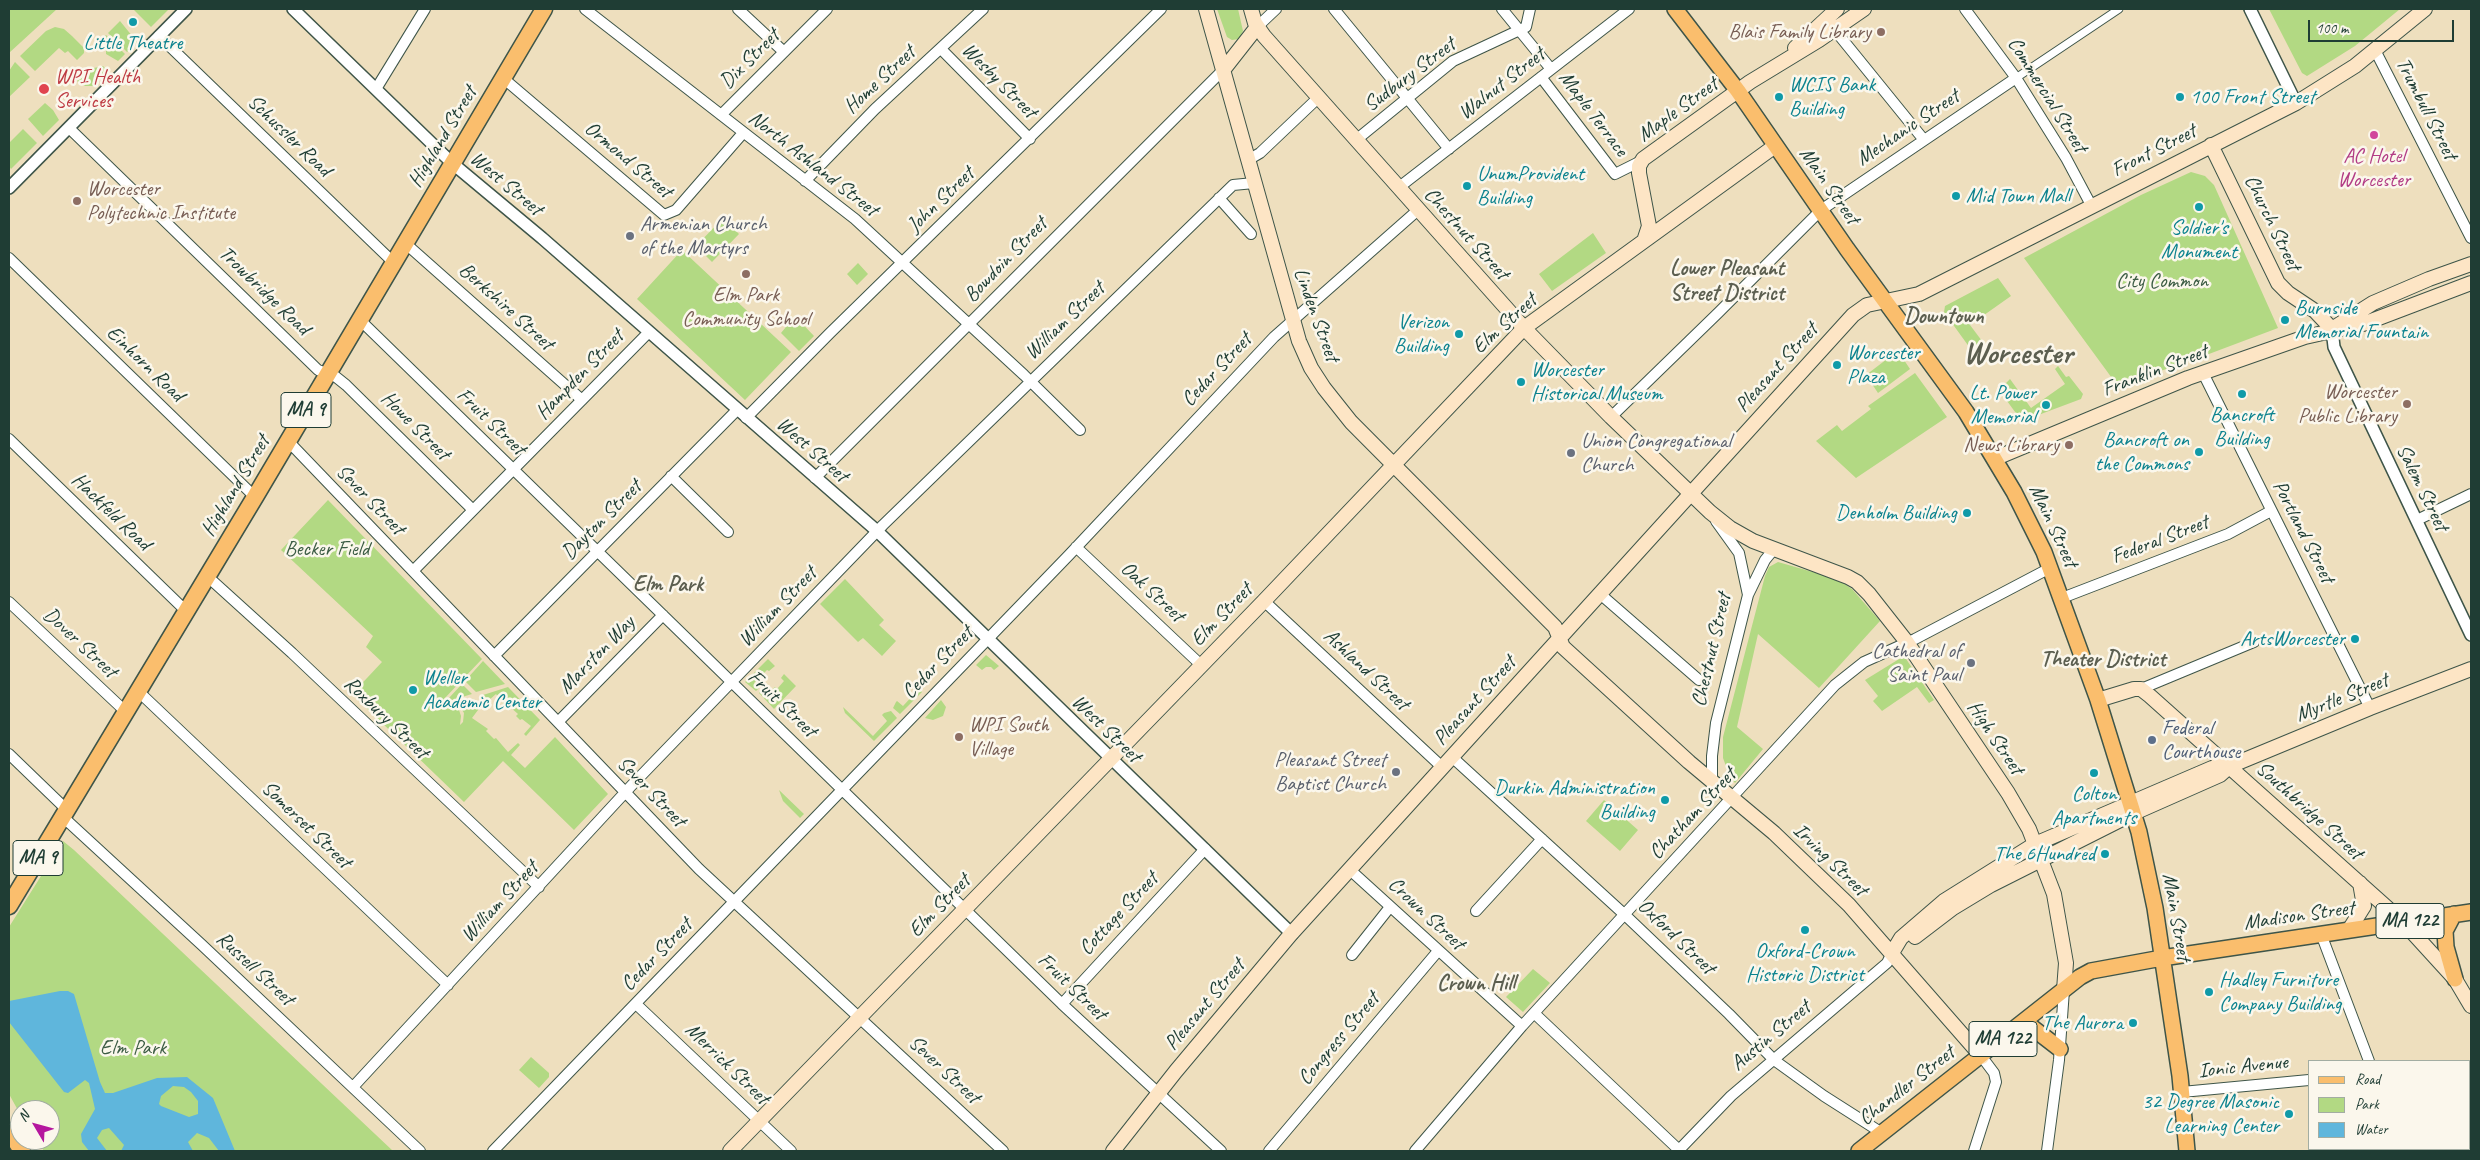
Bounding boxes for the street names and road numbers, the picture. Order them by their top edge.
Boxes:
street label: Dix Street [715,24,785,94]
street label: Sudbury Street [1359,32,1461,118]
street label: Commercial Street [2002,33,2092,157]
street label: Wesby Street [956,38,1042,124]
street label: Home Street [839,41,921,119]
street label: Walnut Street [1454,42,1550,126]
street label: Trumbull Street [2390,54,2462,164]
street label: Maple Terrace [1553,66,1633,162]
street label: Maple Street [1633,72,1723,148]
street label: Highland Street [403,82,483,192]
street label: Mechanic Street [1852,84,1964,172]
street label: Schussler Road [242,90,336,182]
street label: North Ashland Street [743,106,883,222]
street label: Ormond Street [579,116,677,204]
street label: Front Street [2108,119,2200,183]
street label: Main Street [1793,143,1865,229]
street label: West Street [465,146,547,222]
street label: John Street [902,162,980,238]
street label: Church Street [2238,171,2306,275]
street label: Chestnut Street [1418,183,1514,285]
street label: Bowdoin Street [959,212,1053,308]
street label: Trowbridge Road [213,241,315,341]
street label: Berkshire Street [453,258,559,356]
street label: Linden Street [1287,265,1345,365]
street label: William Street [1020,277,1110,365]
street label: Elm Street [1467,288,1543,360]
street label: Pleasant Street [1730,318,1824,418]
street label: Einhorn Road [101,321,189,407]
street label: Hampden Street [531,325,629,425]
street label: Cedar Street [1176,328,1258,412]
street label: Franklin Street [2099,339,2211,403]
street label: Fruit Street [451,383,531,461]
street label: Howe Street [375,386,455,466]
road number: MA 9 [281,392,331,428]
street label: West Street [771,412,853,488]
street label: Highland Street [196,431,276,541]
street label: Salem Street [2390,441,2454,535]
street label: Sever Street [330,459,410,541]
street label: Hackfeld Road [66,468,156,556]
street label: Dayton Street [557,475,647,565]
street label: Portland Street [2266,477,2340,587]
street label: Main Street [2023,481,2083,571]
street label: Federal Street [2108,510,2212,570]
street label: Oak Street [1115,556,1189,628]
street label: William Street [734,562,822,652]
street label: Elm Street [1186,578,1258,652]
street label: Chestnut Street [1687,591,1737,709]
street label: Dover Street [38,602,122,684]
street label: Marston Way [554,611,640,699]
street label: Cedar Street [897,621,979,705]
street label: Ashland Street [1318,624,1414,716]
street label: Pleasant Street [1428,651,1522,751]
street label: Fruit Street [742,665,822,743]
street label: Myrtle Street [2292,668,2392,728]
street label: Roxbury Street [338,671,434,765]
street label: West Street [1066,690,1146,768]
street label: High Street [1961,696,2029,780]
street label: Sever Street [611,751,691,833]
street label: Southbridge Street [2250,756,2368,866]
street label: Chatham Street [1644,763,1742,865]
street label: Somerset Street [256,776,356,874]
street label: Irving Street [1787,818,1873,902]
road number: MA 9 [13,840,63,876]
street label: William Street [456,856,544,948]
street label: Cottage Street [1074,867,1164,961]
street label: Elm Street [904,869,976,943]
street label: Main Street [2156,871,2196,963]
street label: Crown Street [1382,872,1470,956]
street label: Oxford Street [1632,894,1720,980]
street label: Madison Street [2242,896,2356,936]
road number: MA 122 [2376,904,2444,938]
street label: Cedar Street [616,913,698,997]
street label: Russell Street [211,927,299,1011]
street label: Fruit Street [1032,948,1112,1026]
street label: Pleasant Street [1159,954,1251,1056]
street label: Congress Street [1293,987,1385,1091]
street label: Austin Street [1726,995,1816,1077]
street label: Merrick Street [680,1018,774,1110]
road number: MA 122 [1969,1022,2037,1056]
street label: Sever Street [903,1031,985,1109]
street label: Chandler Street [1854,1041,1960,1131]
street label: Ionic Avenue [2197,1050,2289,1084]

